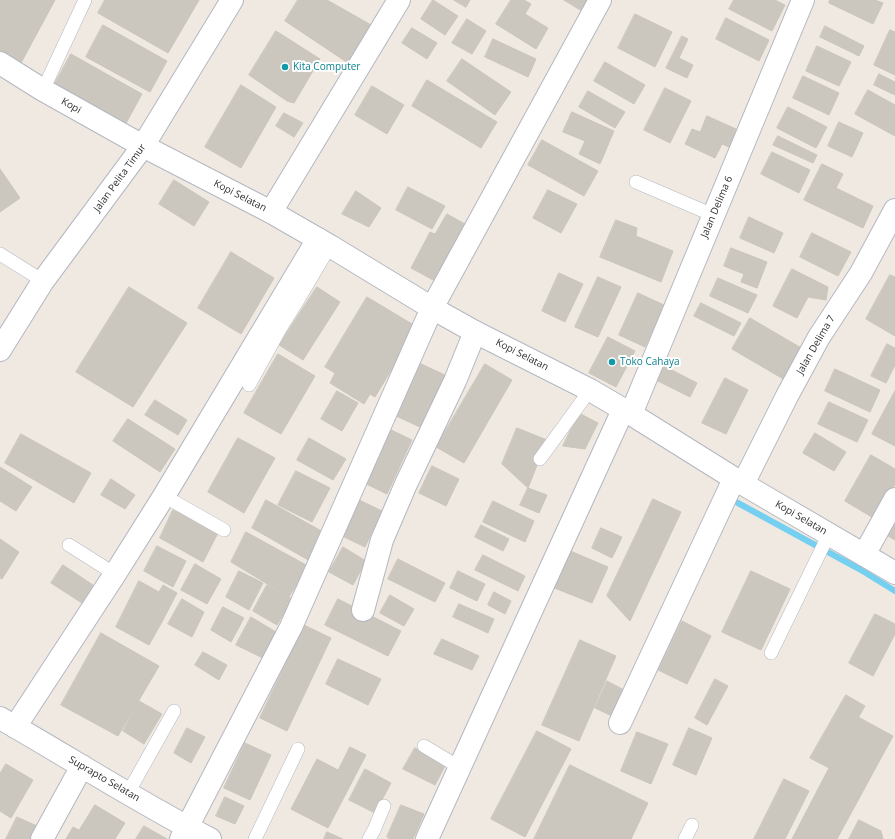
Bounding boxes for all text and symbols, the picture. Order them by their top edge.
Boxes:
place label: Kita Computer [293,61,360,73]
marker: Kita Computer [280,62,290,72]
street label: Kopi [59,96,83,116]
street label: Jalan Pelita Timur [91,142,149,214]
street label: Jalan Delima 6 [699,174,735,240]
street label: Kopi Selatan [212,178,268,214]
street label: Jalan Delima 7 [794,313,838,377]
street label: Kopi Selatan [494,337,550,373]
place label: Toko Cahaya [620,356,680,368]
marker: Toko Cahaya [607,357,617,367]
street label: Kopi Selatan [773,498,829,538]
street label: Suprapto Selatan [66,754,142,804]

